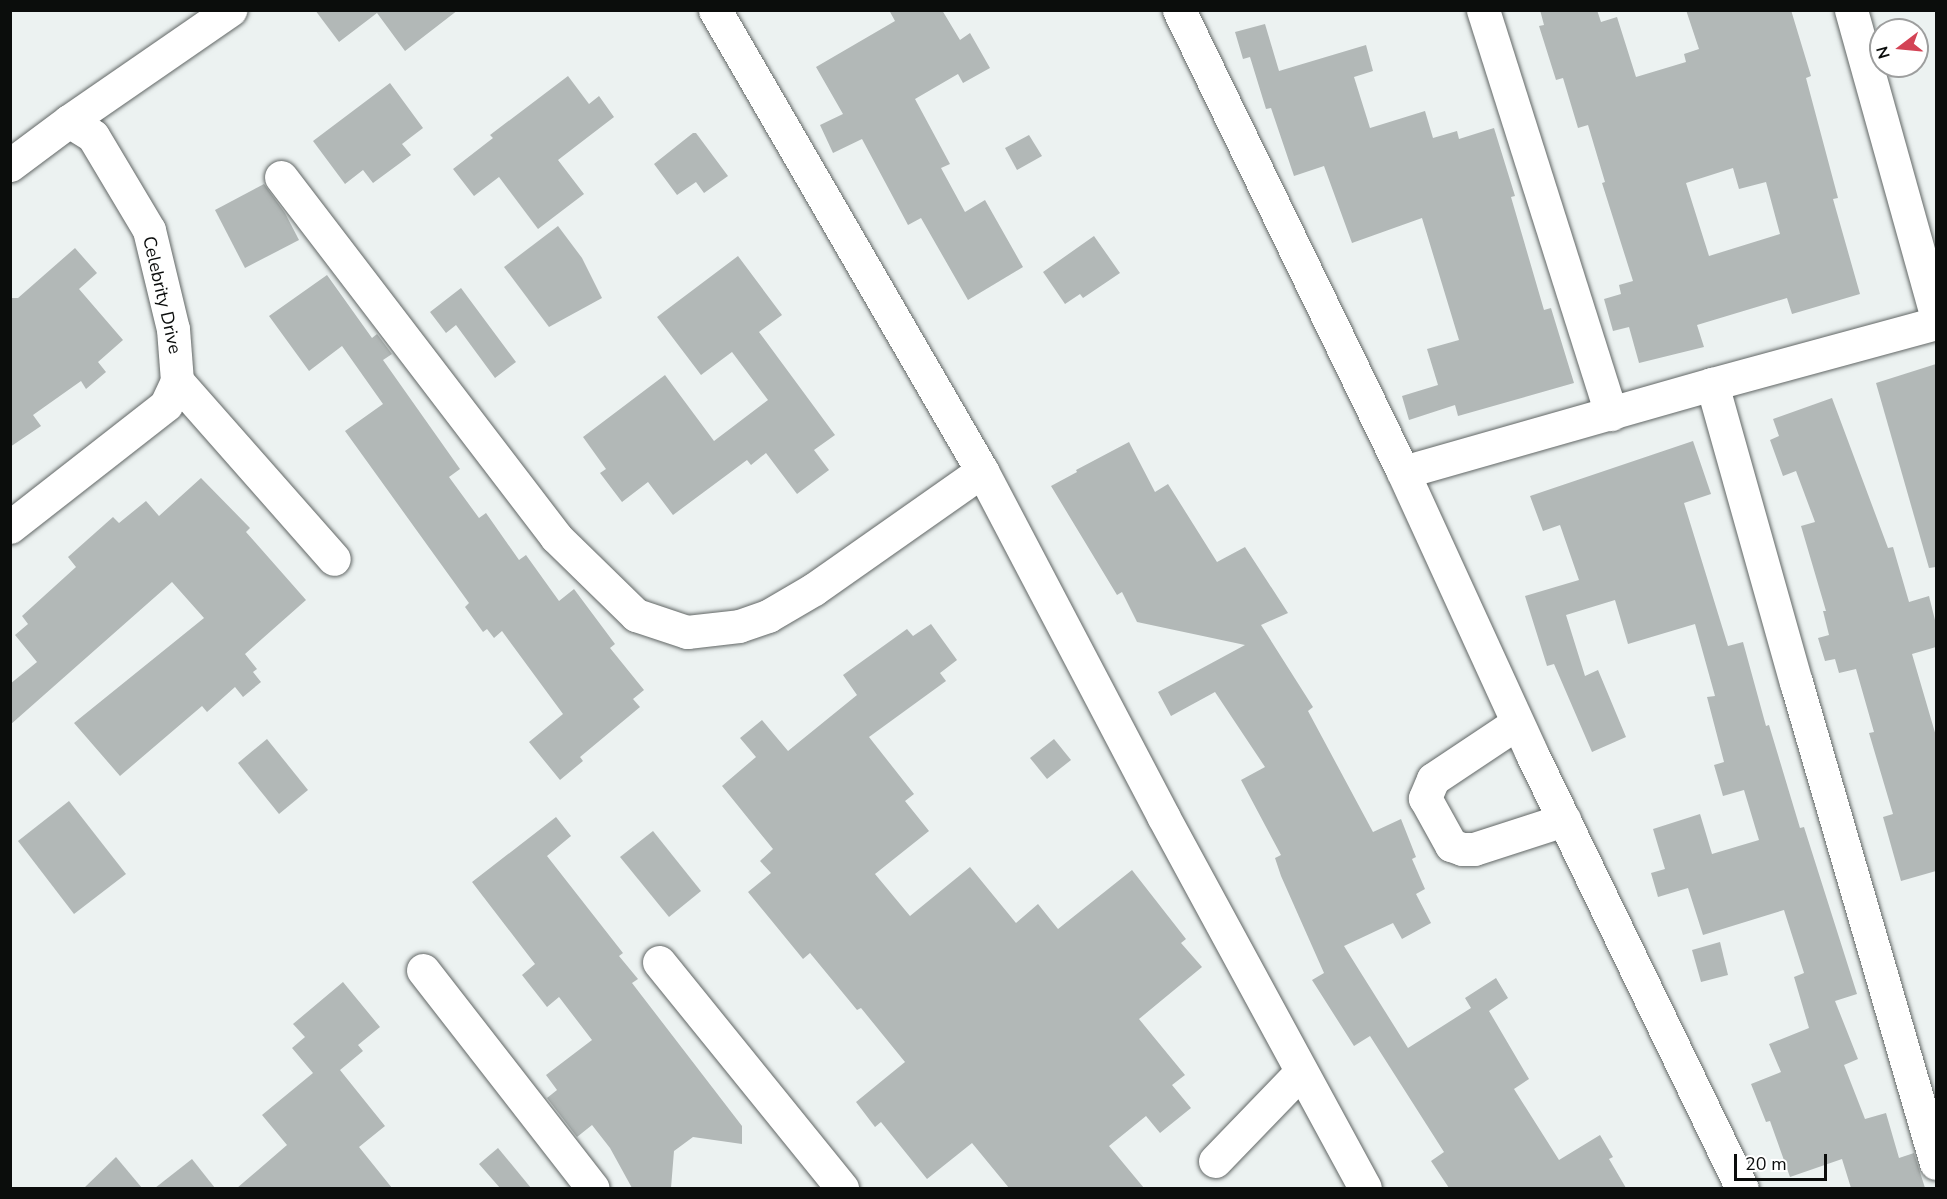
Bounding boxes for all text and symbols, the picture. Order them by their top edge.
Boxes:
north arrow [1869,18,1929,78]
text: N [1871,44,1896,61]
street label: Celebrity Drive [138,234,186,356]
scale bar [1737,1142,1830,1180]
text: 20 m [1745,1152,1787,1176]

